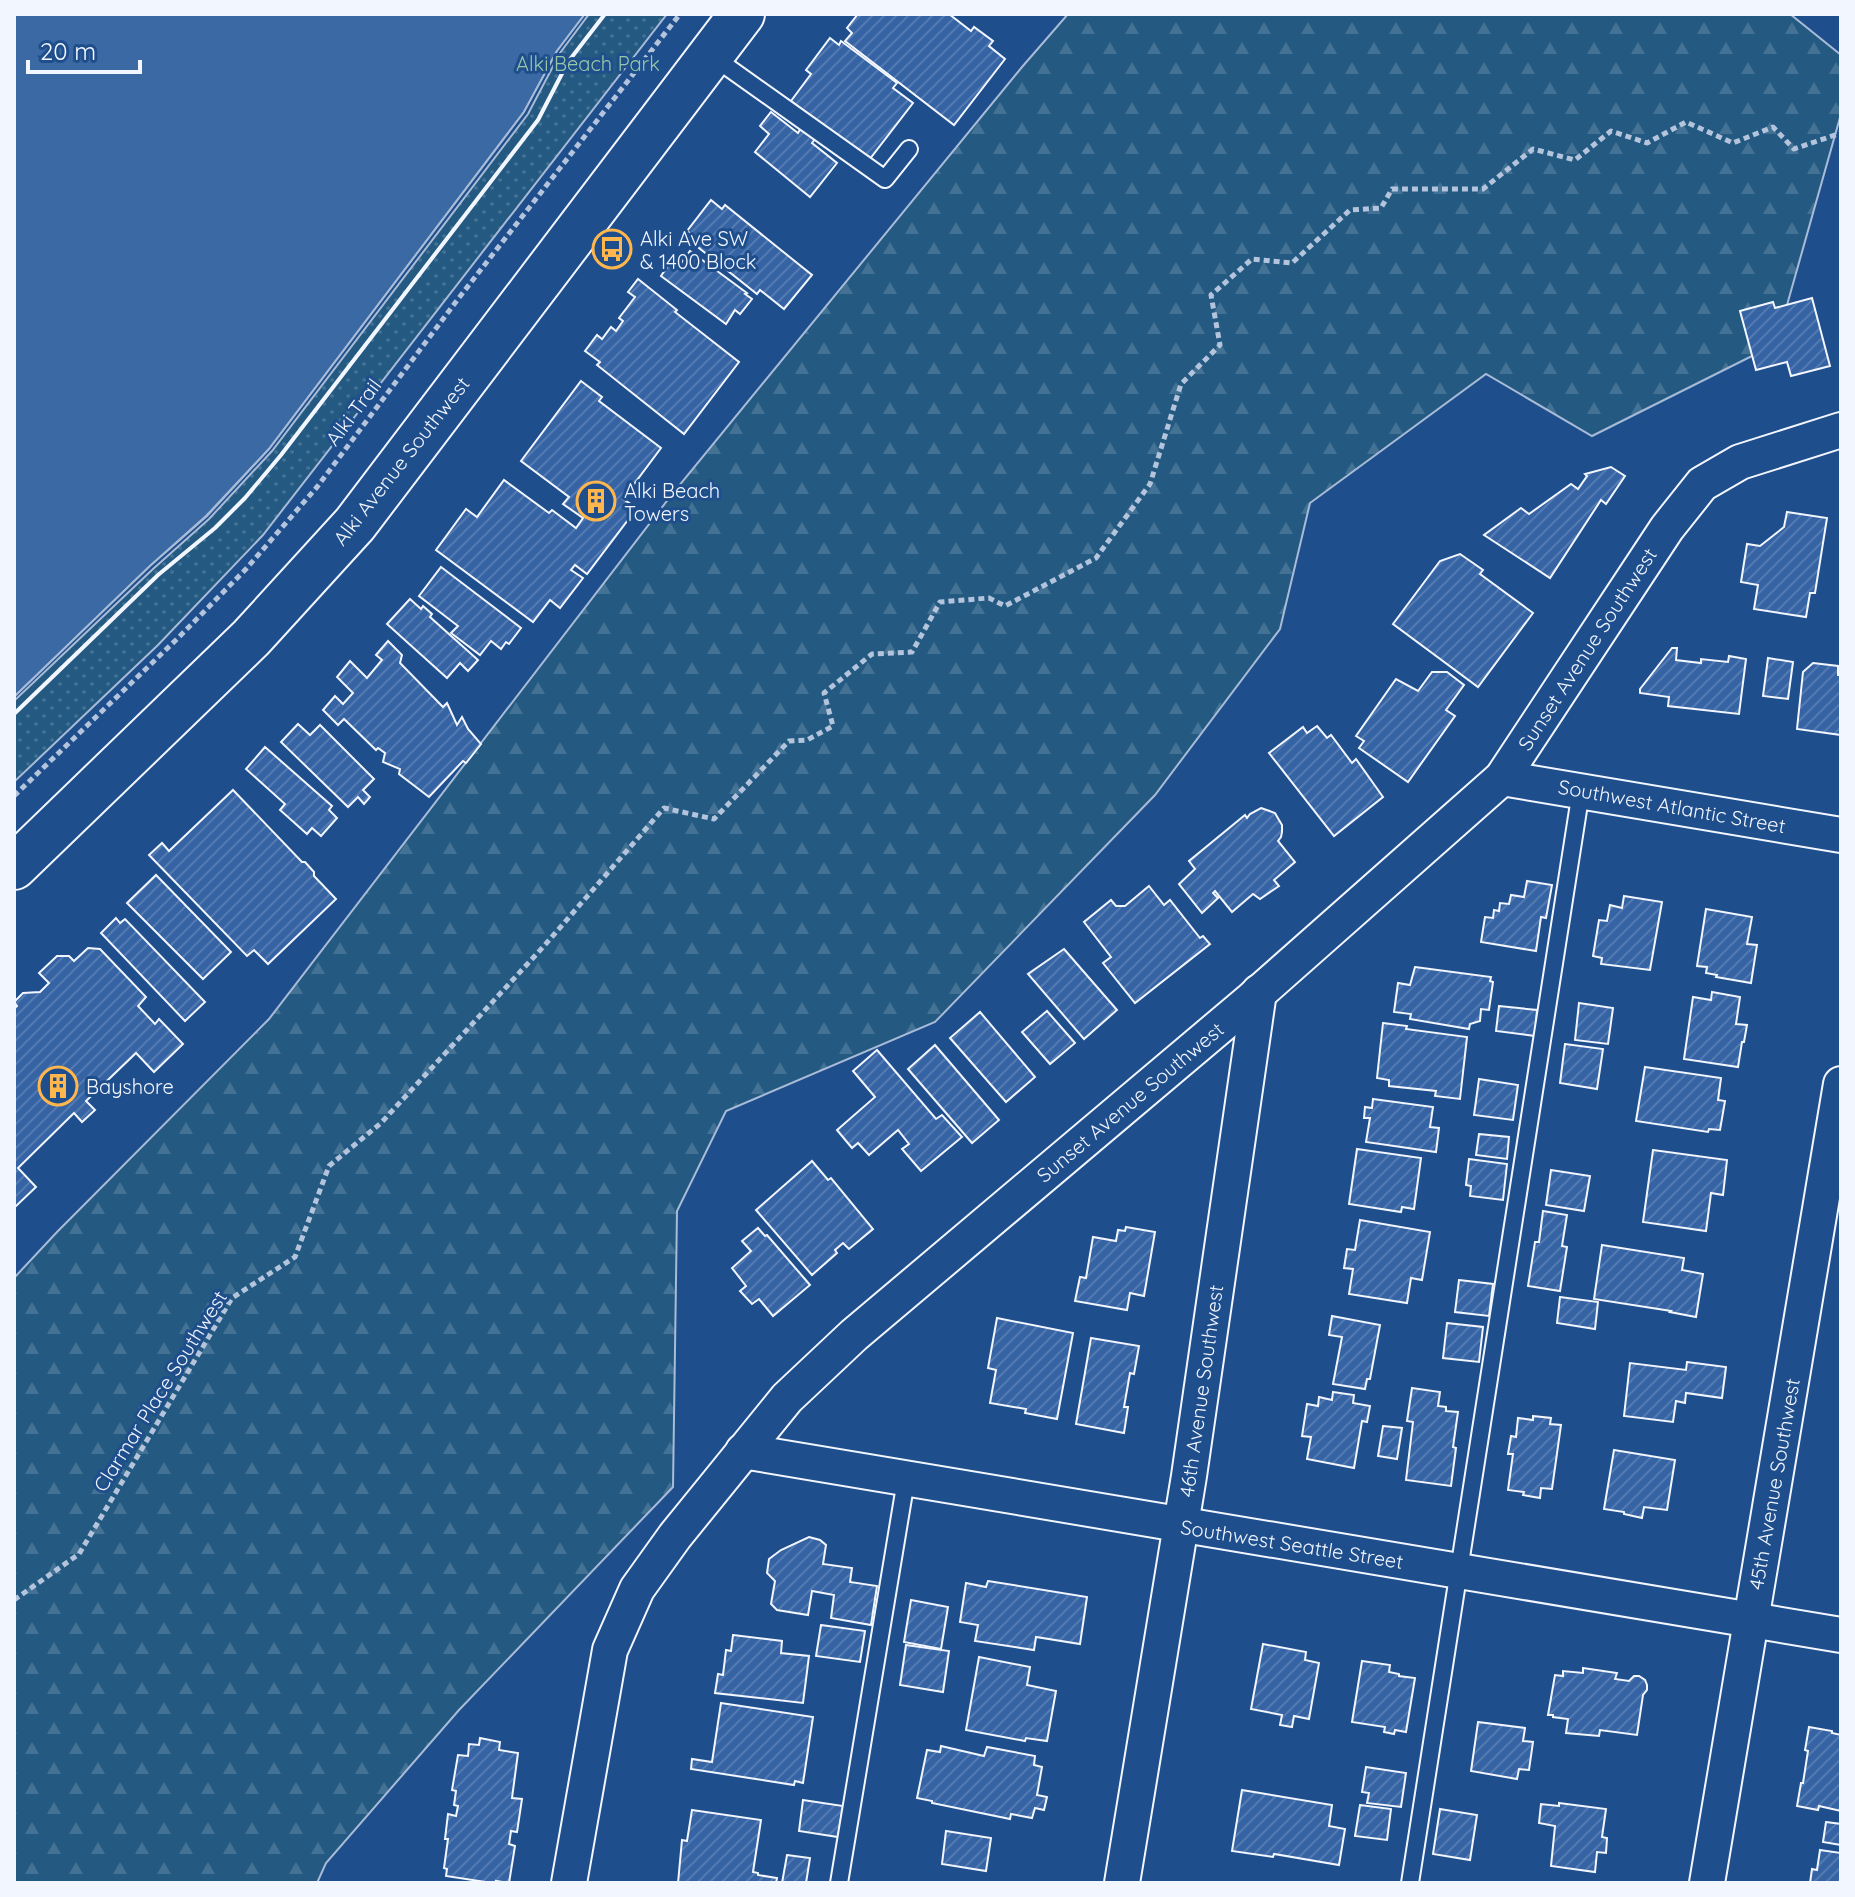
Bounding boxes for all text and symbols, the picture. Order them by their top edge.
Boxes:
scale bar [28,24,140,74]
text: 20 m [40,36,96,66]
park label: Alki Beach Park [516,51,660,76]
place label: Alki Ave SW & 1400 Block [640,226,756,274]
bus stop icon: Alki Ave SW & 1400 Block [591,228,633,270]
street label: Alki Avenue Southwest [327,372,475,550]
street label: Alki Trail [320,374,386,450]
place label: Alki Beach Towers [624,478,720,526]
building icon: Alki Beach Towers [575,480,617,522]
street label: Sunset Avenue Southwest [1512,543,1662,755]
street label: Southwest Atlantic Street [1556,774,1788,838]
street label: Sunset Avenue Southwest [1031,1016,1229,1188]
building icon: Bayshore [37,1065,79,1107]
place label: Bayshore [86,1074,174,1099]
street label: 46th Avenue Southwest [1174,1283,1228,1499]
street label: Clarmar Place Southwest [88,1286,232,1496]
street label: 45th Avenue Southwest [1743,1376,1805,1592]
street label: Southwest Seattle Street [1179,1514,1405,1574]

